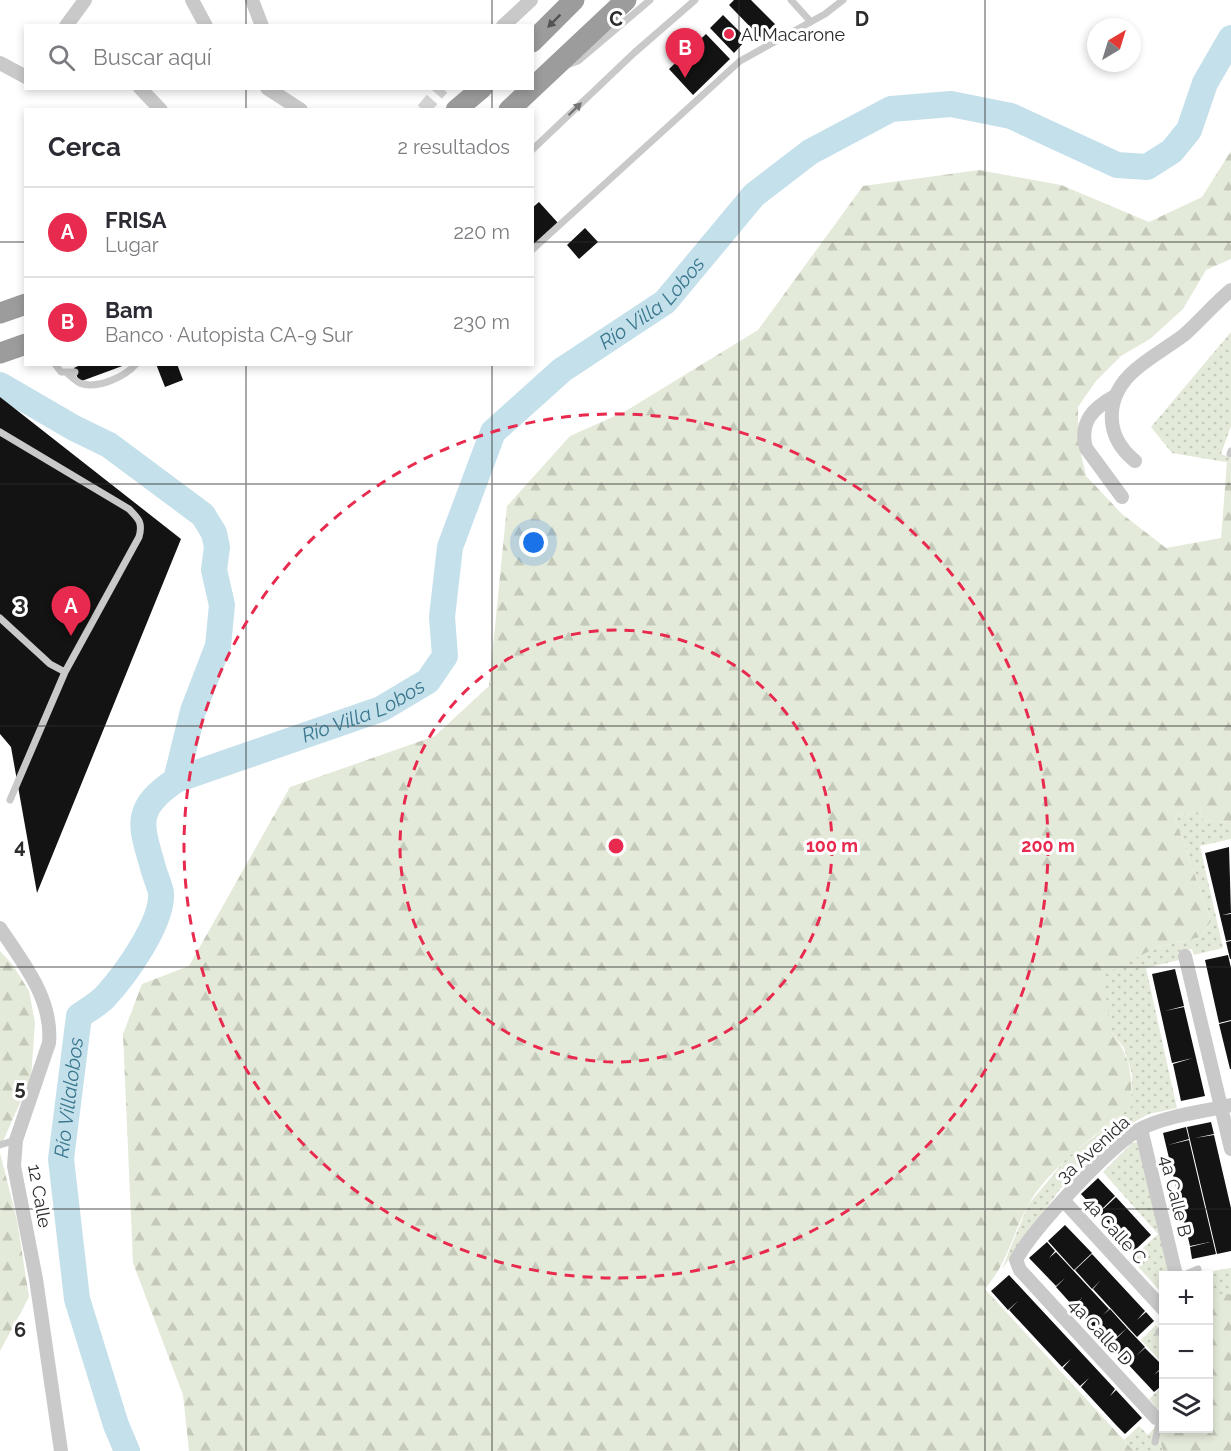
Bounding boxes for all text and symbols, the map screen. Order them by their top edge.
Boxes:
text: C [609,7,623,31]
text: D [855,7,869,31]
one-way arrow [547,14,561,28]
north arrow [1087,18,1141,72]
search box [24,24,534,90]
place label: Al Macarone [741,24,846,45]
marker: Al Macarone [722,27,736,41]
pin: B [666,28,704,78]
icon: search [45,41,78,74]
text: Buscar aquí [93,44,212,70]
one-way arrow [567,102,582,116]
text: Cerca [48,132,121,162]
text: 2 resultados [397,135,510,159]
text: FRISA [105,207,166,233]
text: A [61,220,74,244]
text: 220 m [453,220,510,244]
text: Lugar [105,233,159,257]
water label: Río Villa Lobos [594,251,710,354]
text: Bam [105,297,153,323]
text: B [61,310,74,334]
text: 230 m [453,310,510,334]
text: Banco · Autopista CA-9 Sur [105,323,353,347]
your location [519,528,548,557]
pin: A [52,586,90,636]
text: 3 [14,592,26,616]
water label: Río Villa Lobos [298,673,430,748]
text: 4 [14,834,26,858]
text: 100 m [806,835,858,856]
text: 200 m [1021,835,1075,856]
centre of rings [606,836,626,856]
water label: Río Villalobos [49,1035,88,1159]
text: 5 [14,1076,26,1100]
street label: 3a Avenida [1052,1111,1134,1187]
street label: 4a Calle B [1156,1153,1196,1239]
street label: 12 Calle [24,1163,56,1230]
street label: 4a Calle C [1079,1192,1151,1268]
map controls [1159,1271,1213,1433]
button: + [1159,1271,1213,1325]
street label: 4a Calle D [1065,1294,1137,1370]
text: 6 [14,1318,26,1342]
button: − [1159,1325,1213,1379]
button: layers [1159,1379,1213,1433]

